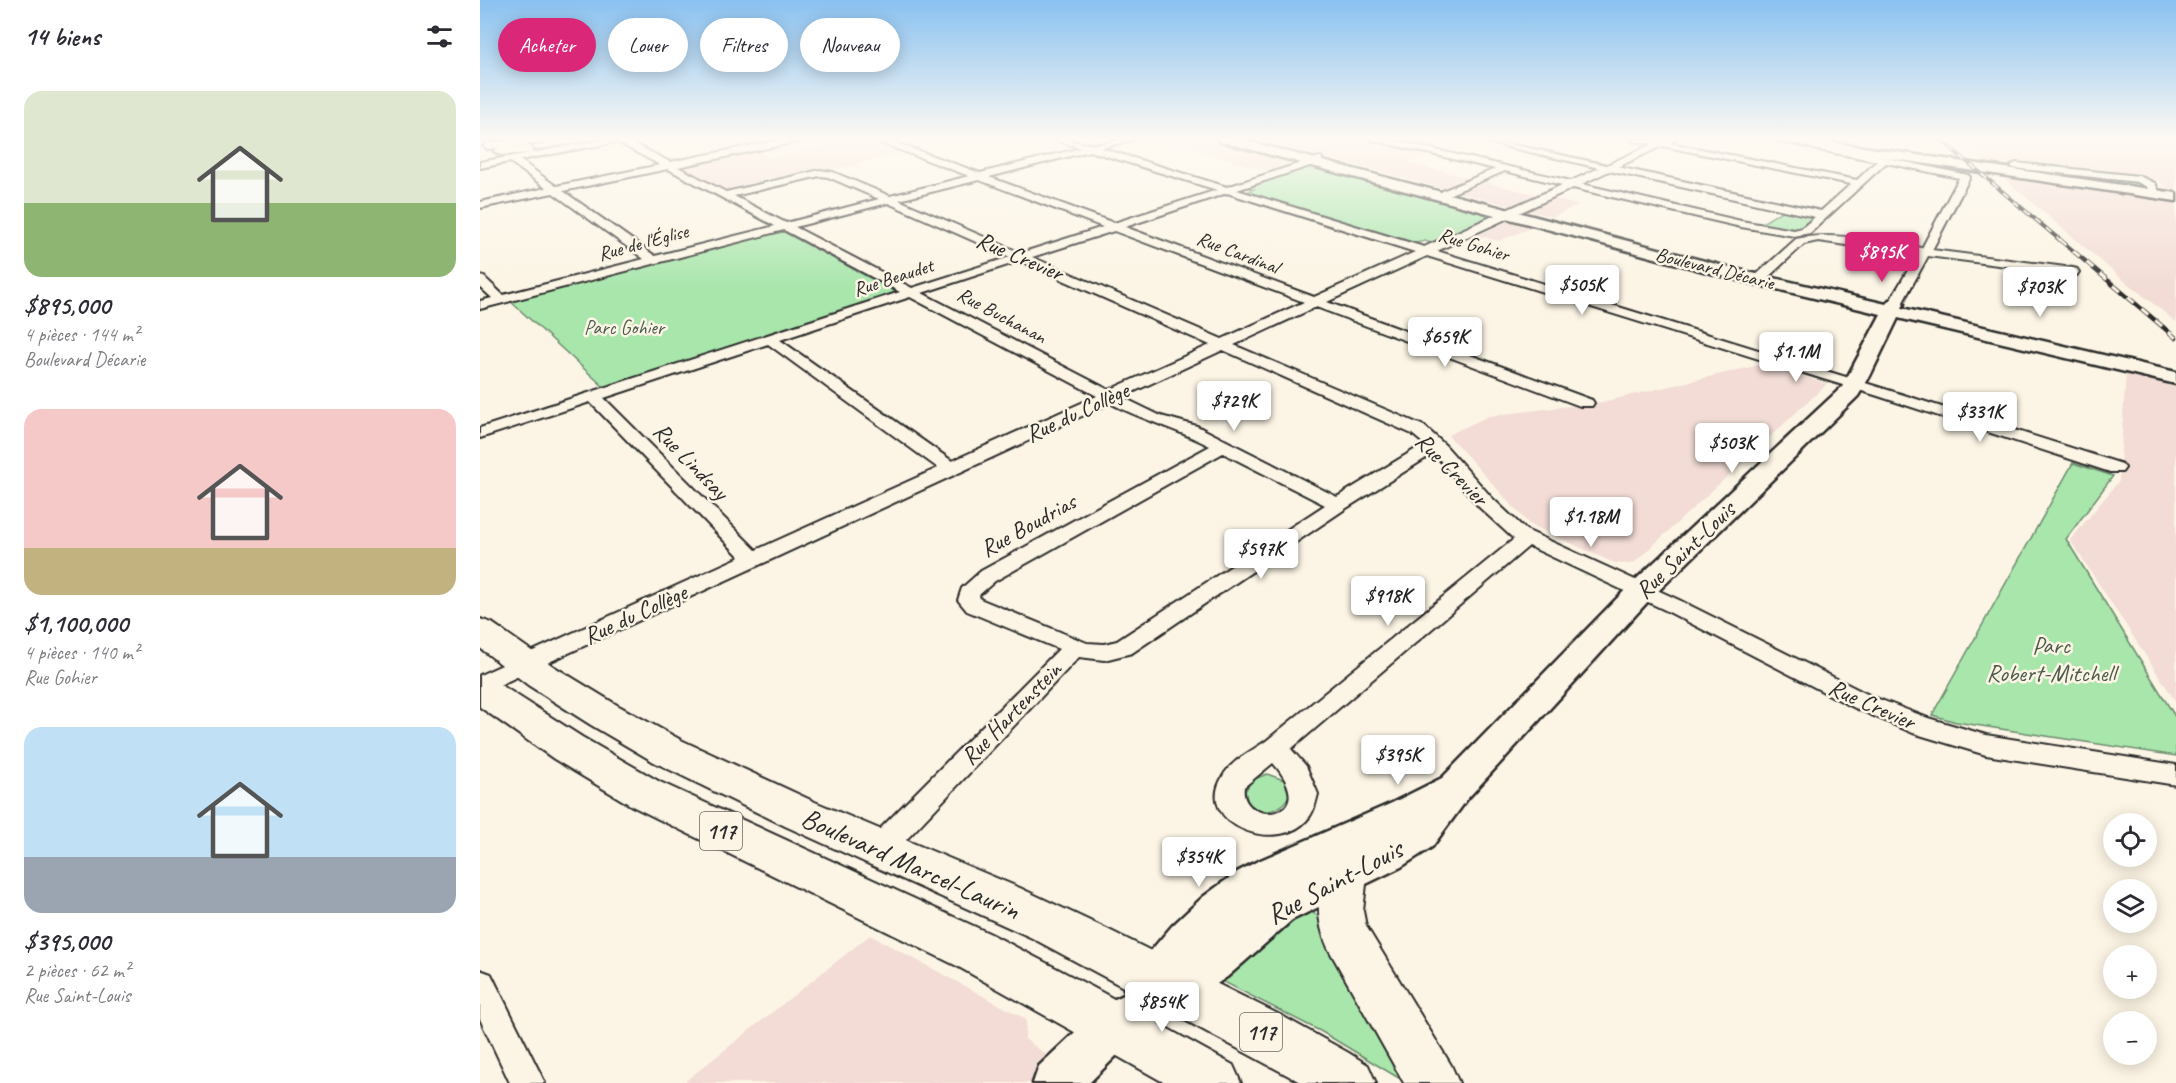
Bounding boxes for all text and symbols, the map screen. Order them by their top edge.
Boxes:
chip: Acheter [498,18,596,72]
chip: Louer [608,18,688,72]
chip: Filtres [700,18,788,72]
chip: Nouveau [800,18,900,72]
text: 14 biens [24,20,100,53]
icon: filters [423,20,456,53]
icon: home [186,130,294,238]
street label: Rue de l'Église [595,218,692,267]
street label: Rue Gohier [1435,222,1514,268]
street label: Rue Crevier [972,224,1070,289]
street label: Rue Cardinal [1193,225,1286,281]
pin: $895K [1840,232,1924,283]
text: $895K [1859,239,1905,264]
street label: Boulevard Décarie [1653,242,1778,296]
street label: Rue Beaudet [850,252,939,302]
pin: $505K [1540,265,1624,316]
pin: $703K [1998,267,2082,318]
text: $505K [1559,272,1605,297]
text: $703K [2017,274,2063,299]
street label: Rue Buchanan [953,282,1052,350]
text: $895,000 [24,289,110,322]
park label: Parc Gohier [584,315,666,340]
pin: $659K [1403,317,1487,368]
text: 4 pièces · 144 m² [24,322,139,347]
text: $659K [1422,324,1468,349]
pin: $1.1M [1754,332,1838,383]
text: $1.1M [1773,339,1819,364]
text: Boulevard Décarie [24,347,145,372]
street label: Rue du Collège [1020,374,1136,449]
pin: $729K [1192,381,1276,432]
text: $729K [1211,388,1257,413]
pin: $331K [1938,392,2022,443]
text: $331K [1957,399,2003,424]
street label: Rue Lindsay [647,416,736,507]
pin: $503K [1690,423,1774,474]
street label: Rue Crevier [1409,426,1497,514]
text: $503K [1709,430,1755,455]
icon: home [186,448,294,556]
street label: Rue Boudrias [975,486,1083,564]
street label: Rue Saint-Louis [1629,493,1743,605]
pin: $1.18M [1542,497,1640,548]
text: $1.18M [1564,504,1618,529]
pin: $597K [1219,529,1303,580]
text: $597K [1238,536,1284,561]
street label: Rue du Collège [578,576,694,651]
pin: $918K [1346,576,1430,627]
text: $918K [1365,583,1411,608]
text: $1,100,000 [24,607,128,640]
park label: Parc Robert-Mitchell [1987,630,2119,688]
text: 4 pièces · 140 m² [24,640,139,665]
street label: Rue Hartenstein [954,654,1069,771]
text: Rue Gohier [24,665,97,690]
street label: Rue Crevier [1824,672,1922,737]
pin: $395K [1356,735,1440,786]
text: $395K [1375,742,1421,767]
icon: home [186,766,294,874]
street label: Boulevard Marcel-Laurin [796,800,1026,927]
road number: 117 [700,812,742,850]
map controls [2103,813,2157,1065]
button: locate [2103,813,2157,867]
street label: Rue Saint-Louis [1260,830,1410,932]
pin: $354K [1157,837,1241,888]
text: $354K [1176,844,1222,869]
button: layers [2103,879,2157,933]
text: $395,000 [24,925,110,958]
button: + [2103,945,2157,999]
text: 2 pièces · 62 m² [24,958,130,983]
pin: $854K [1120,982,1204,1033]
text: Rue Saint-Louis [24,983,130,1008]
text: $854K [1139,989,1185,1014]
button: − [2103,1011,2157,1065]
road number: 117 [1240,1013,1282,1051]

